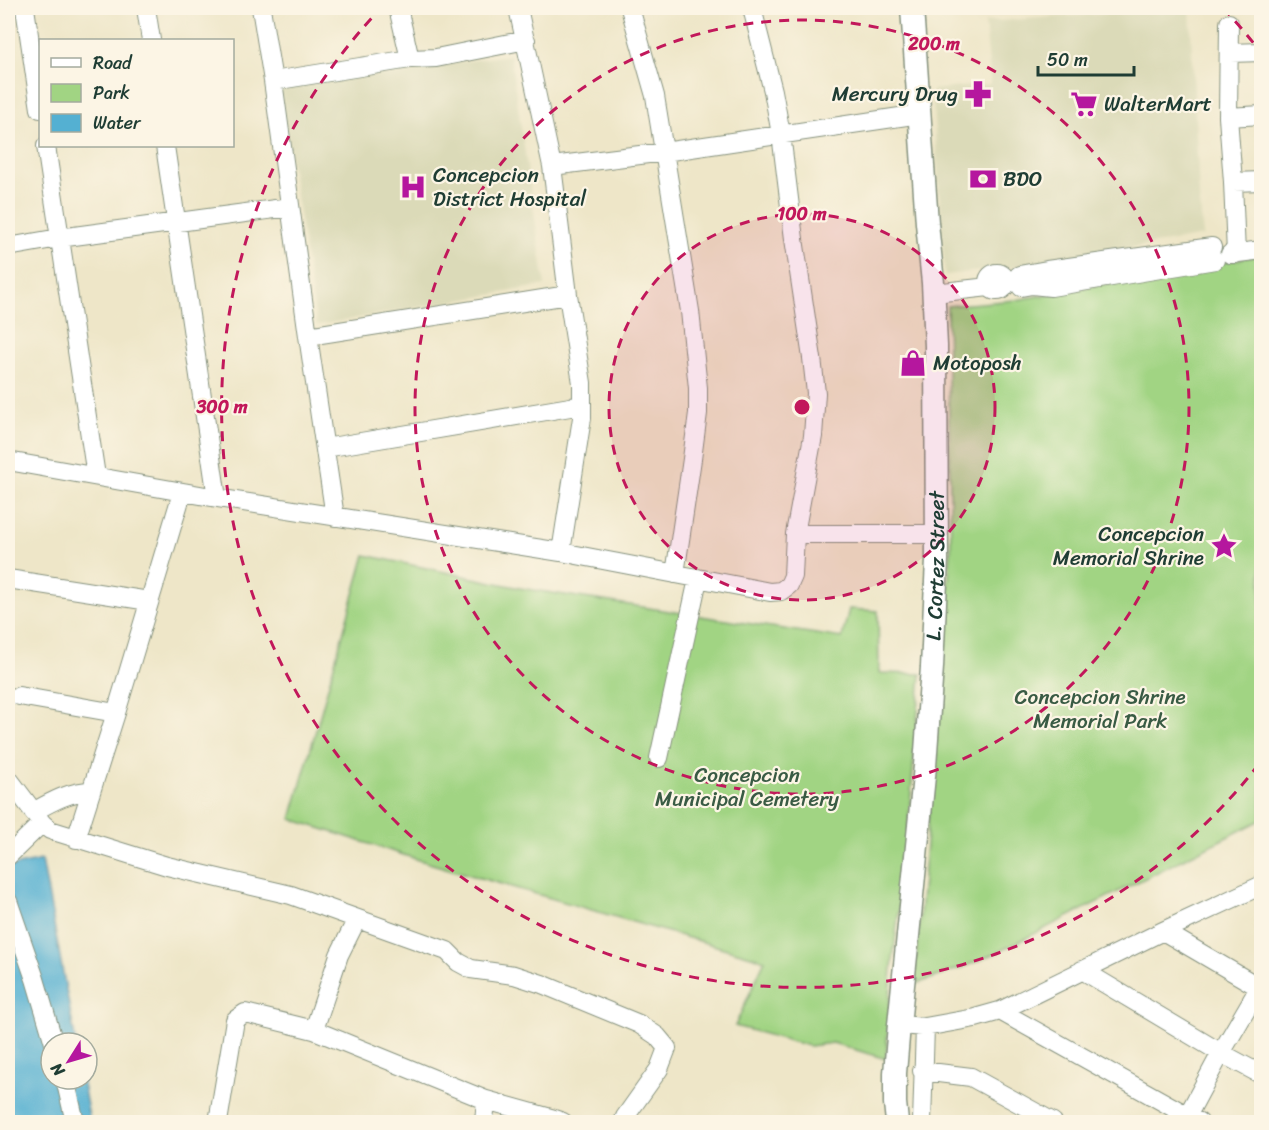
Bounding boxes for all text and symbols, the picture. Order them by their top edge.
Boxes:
text: 200 m [907,28,960,60]
legend [39,39,234,147]
scale bar [1038,39,1134,77]
text: 50 m [1047,44,1088,76]
text: Road [93,47,133,79]
place label: Mercury Drug [832,75,958,113]
text: Park [93,77,130,109]
pharmacy icon: Mercury Drug [963,79,993,109]
place label: WalterMart [1104,85,1212,123]
supermarket icon: WalterMart [1069,89,1099,119]
text: Water [93,107,142,139]
place label: Concepcion District Hospital [433,156,587,218]
place label: BDO [1003,160,1042,198]
bank icon: BDO [968,164,998,194]
hospital icon: Concepcion District Hospital [398,172,428,202]
text: 100 m [778,198,827,230]
place label: Motoposh [933,344,1022,382]
shop icon: Motoposh [898,348,928,378]
text: 300 m [195,391,248,423]
centre of rings [792,397,812,417]
street label: L. Cortez Street [914,489,956,642]
place label: Concepcion Memorial Shrine [1053,515,1204,577]
place icon: Concepcion Memorial Shrine [1209,531,1239,561]
park label: Concepcion Shrine Memorial Park [1014,678,1186,740]
park label: Concepcion Municipal Cemetery [655,756,839,818]
north arrow [39,1031,99,1091]
text: N [42,1056,73,1084]

